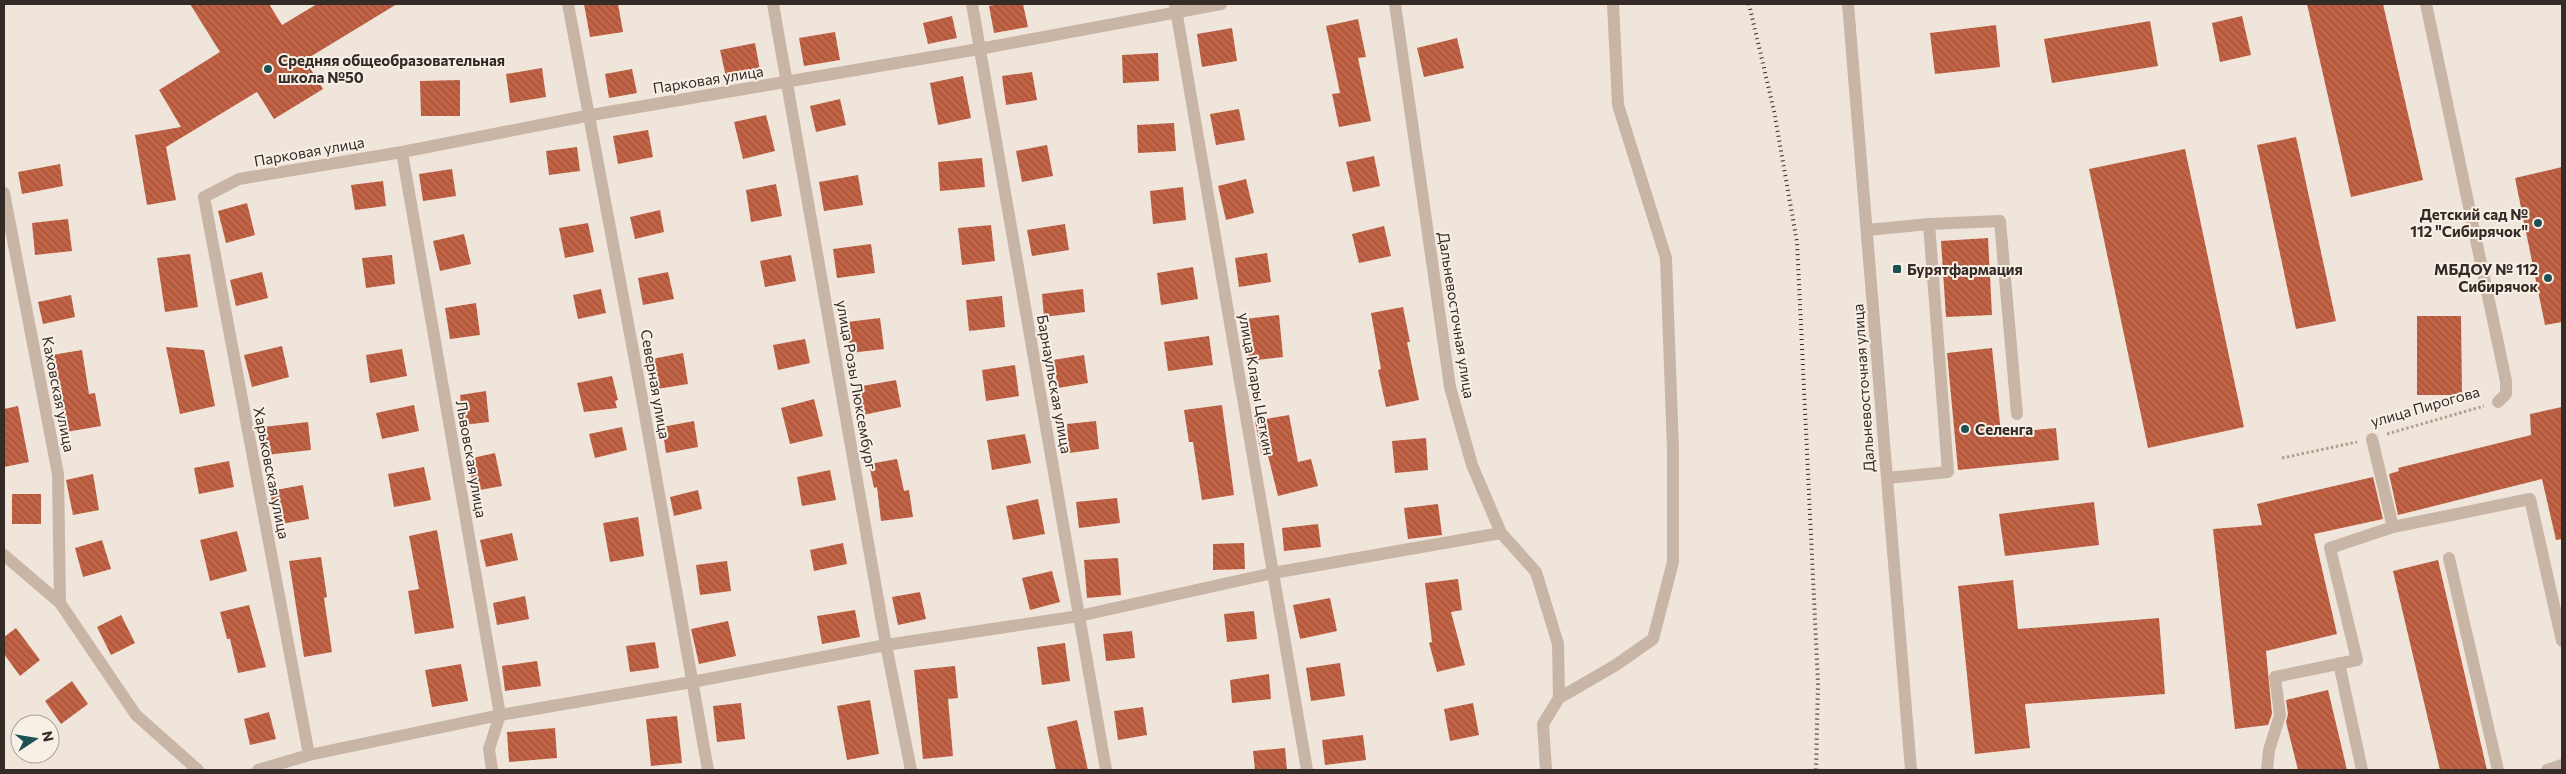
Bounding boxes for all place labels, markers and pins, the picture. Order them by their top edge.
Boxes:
place label: Средняя общеобразовательная школа №50 [278,51,505,86]
marker: Средняя общеобразовательная школа №50 [262,63,274,75]
place label: Детский сад № 112 "Сибирячок" [2410,205,2528,240]
marker: Детский сад № 112 "Сибирячок" [2532,217,2544,229]
place label: Бурятфармация [1907,260,2023,278]
place label: МБДОУ № 112 Сибирячок [2434,260,2538,295]
marker: Бурятфармация [1891,263,1903,275]
marker: МБДОУ № 112 Сибирячок [2542,272,2554,284]
place label: Селенга [1975,420,2033,438]
marker: Селенга [1959,423,1971,435]

